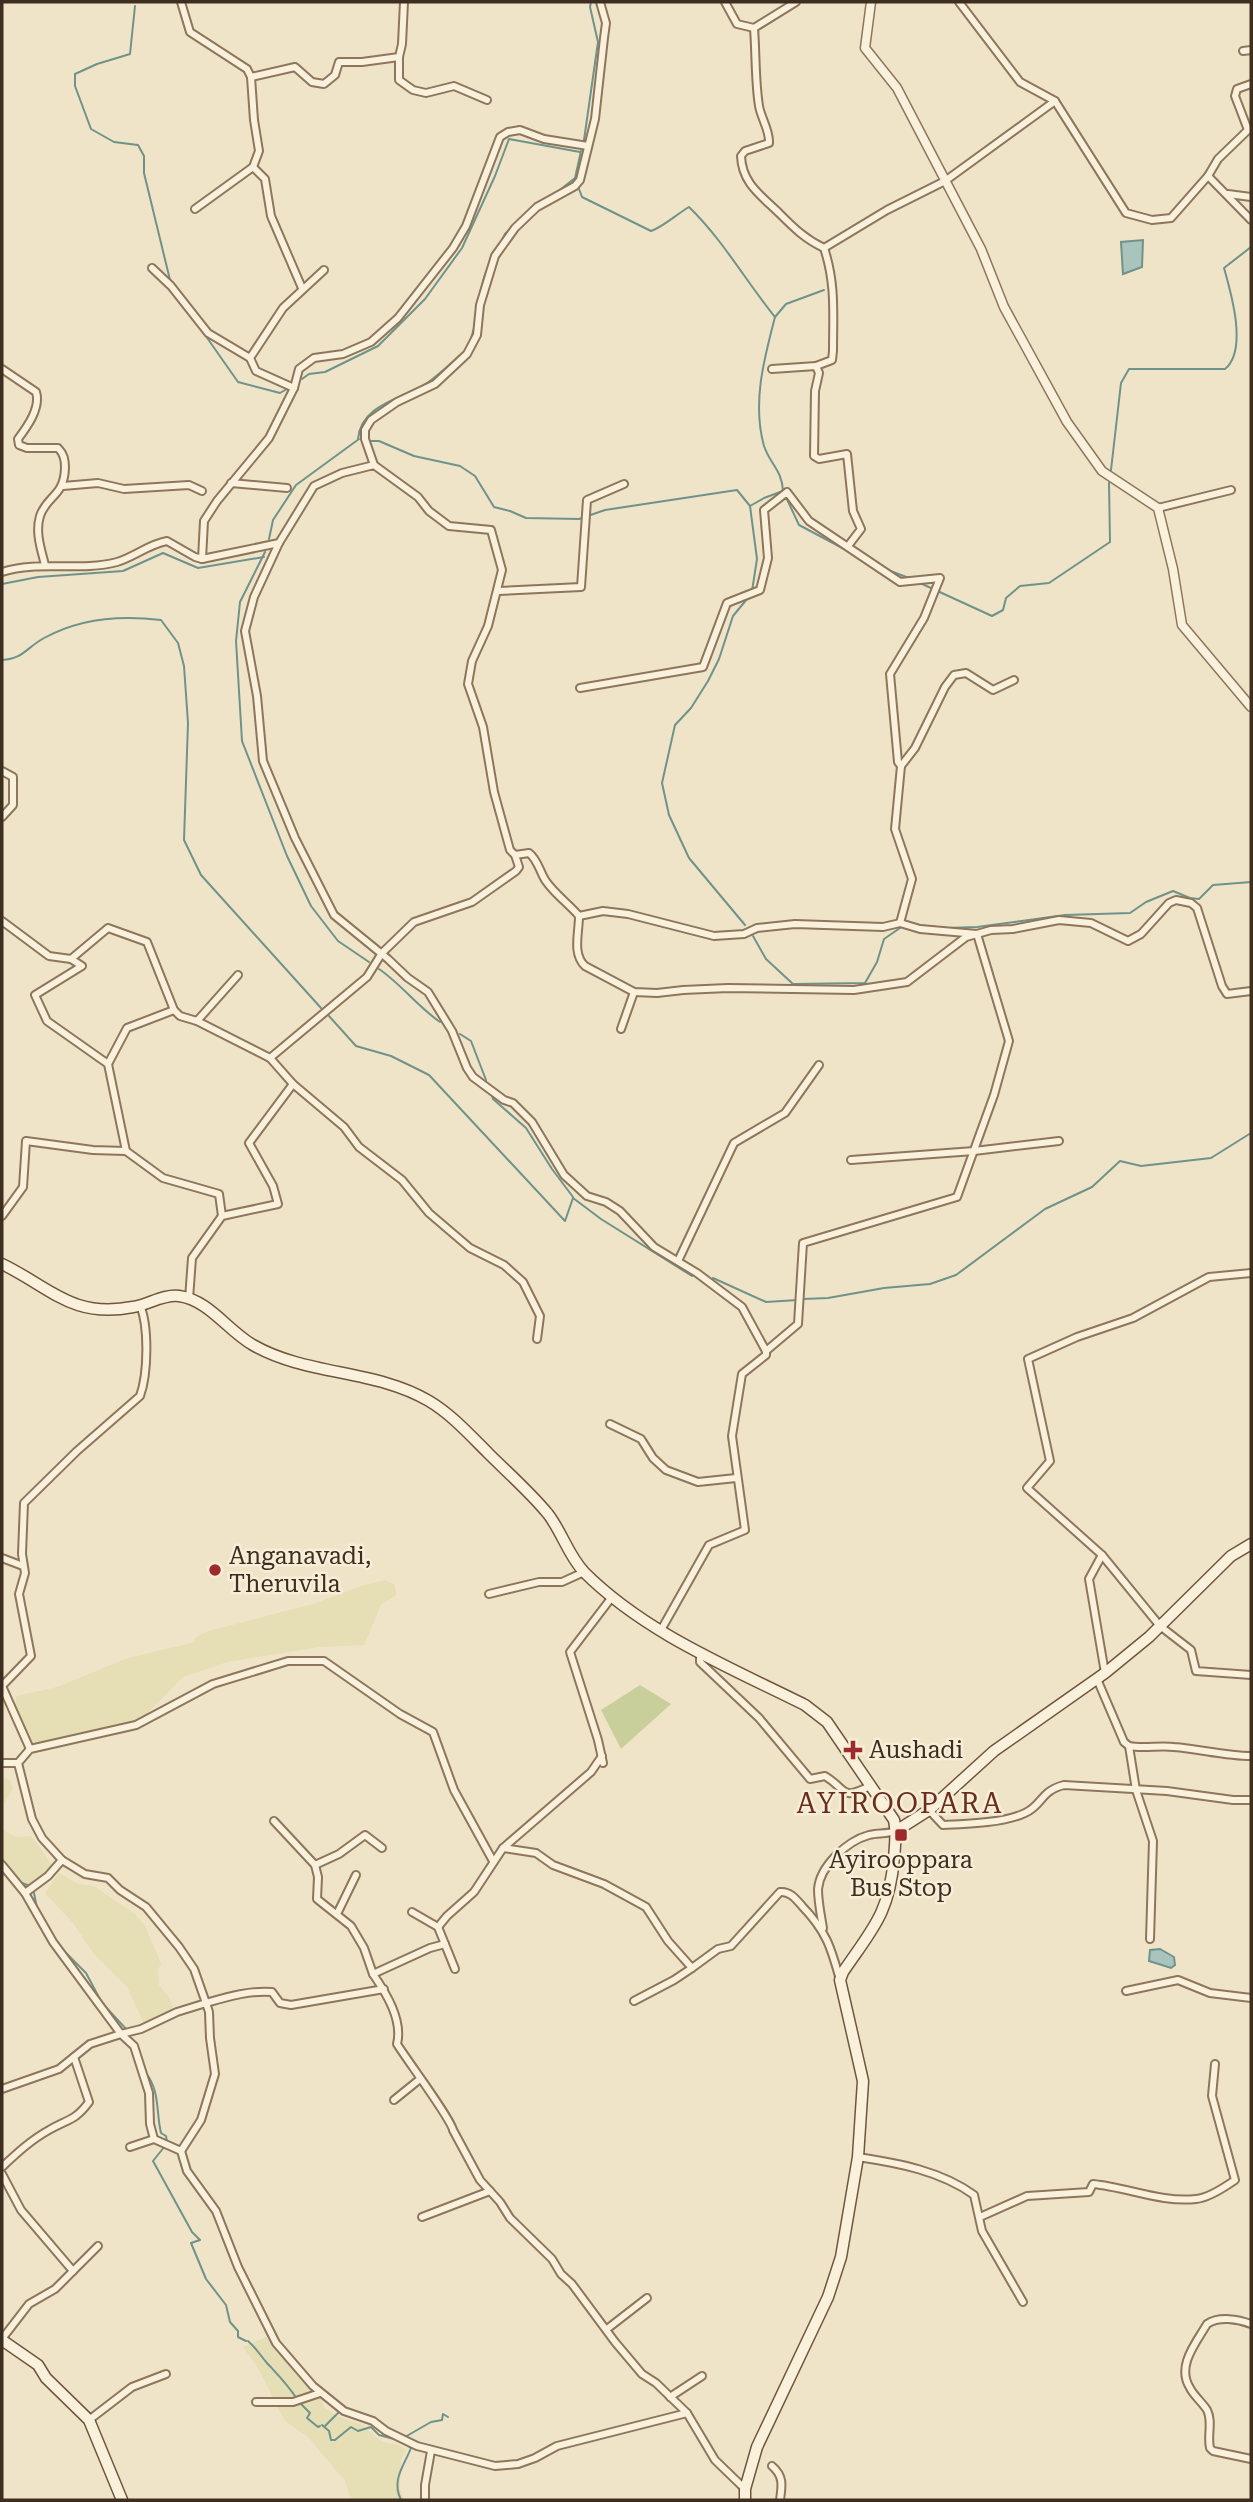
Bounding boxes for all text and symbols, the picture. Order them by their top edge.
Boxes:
place label: Anganavadi, Theruvila [229,1542,371,1598]
marker: Anganavadi, Theruvila [207,1562,223,1578]
place label: Aushadi [869,1736,964,1764]
marker: Aushadi [843,1740,863,1760]
district label: AYIROOPARA [796,1787,1004,1820]
marker: Ayirooppara Bus Stop [893,1827,909,1843]
place label: Ayirooppara Bus Stop [829,1846,973,1902]

